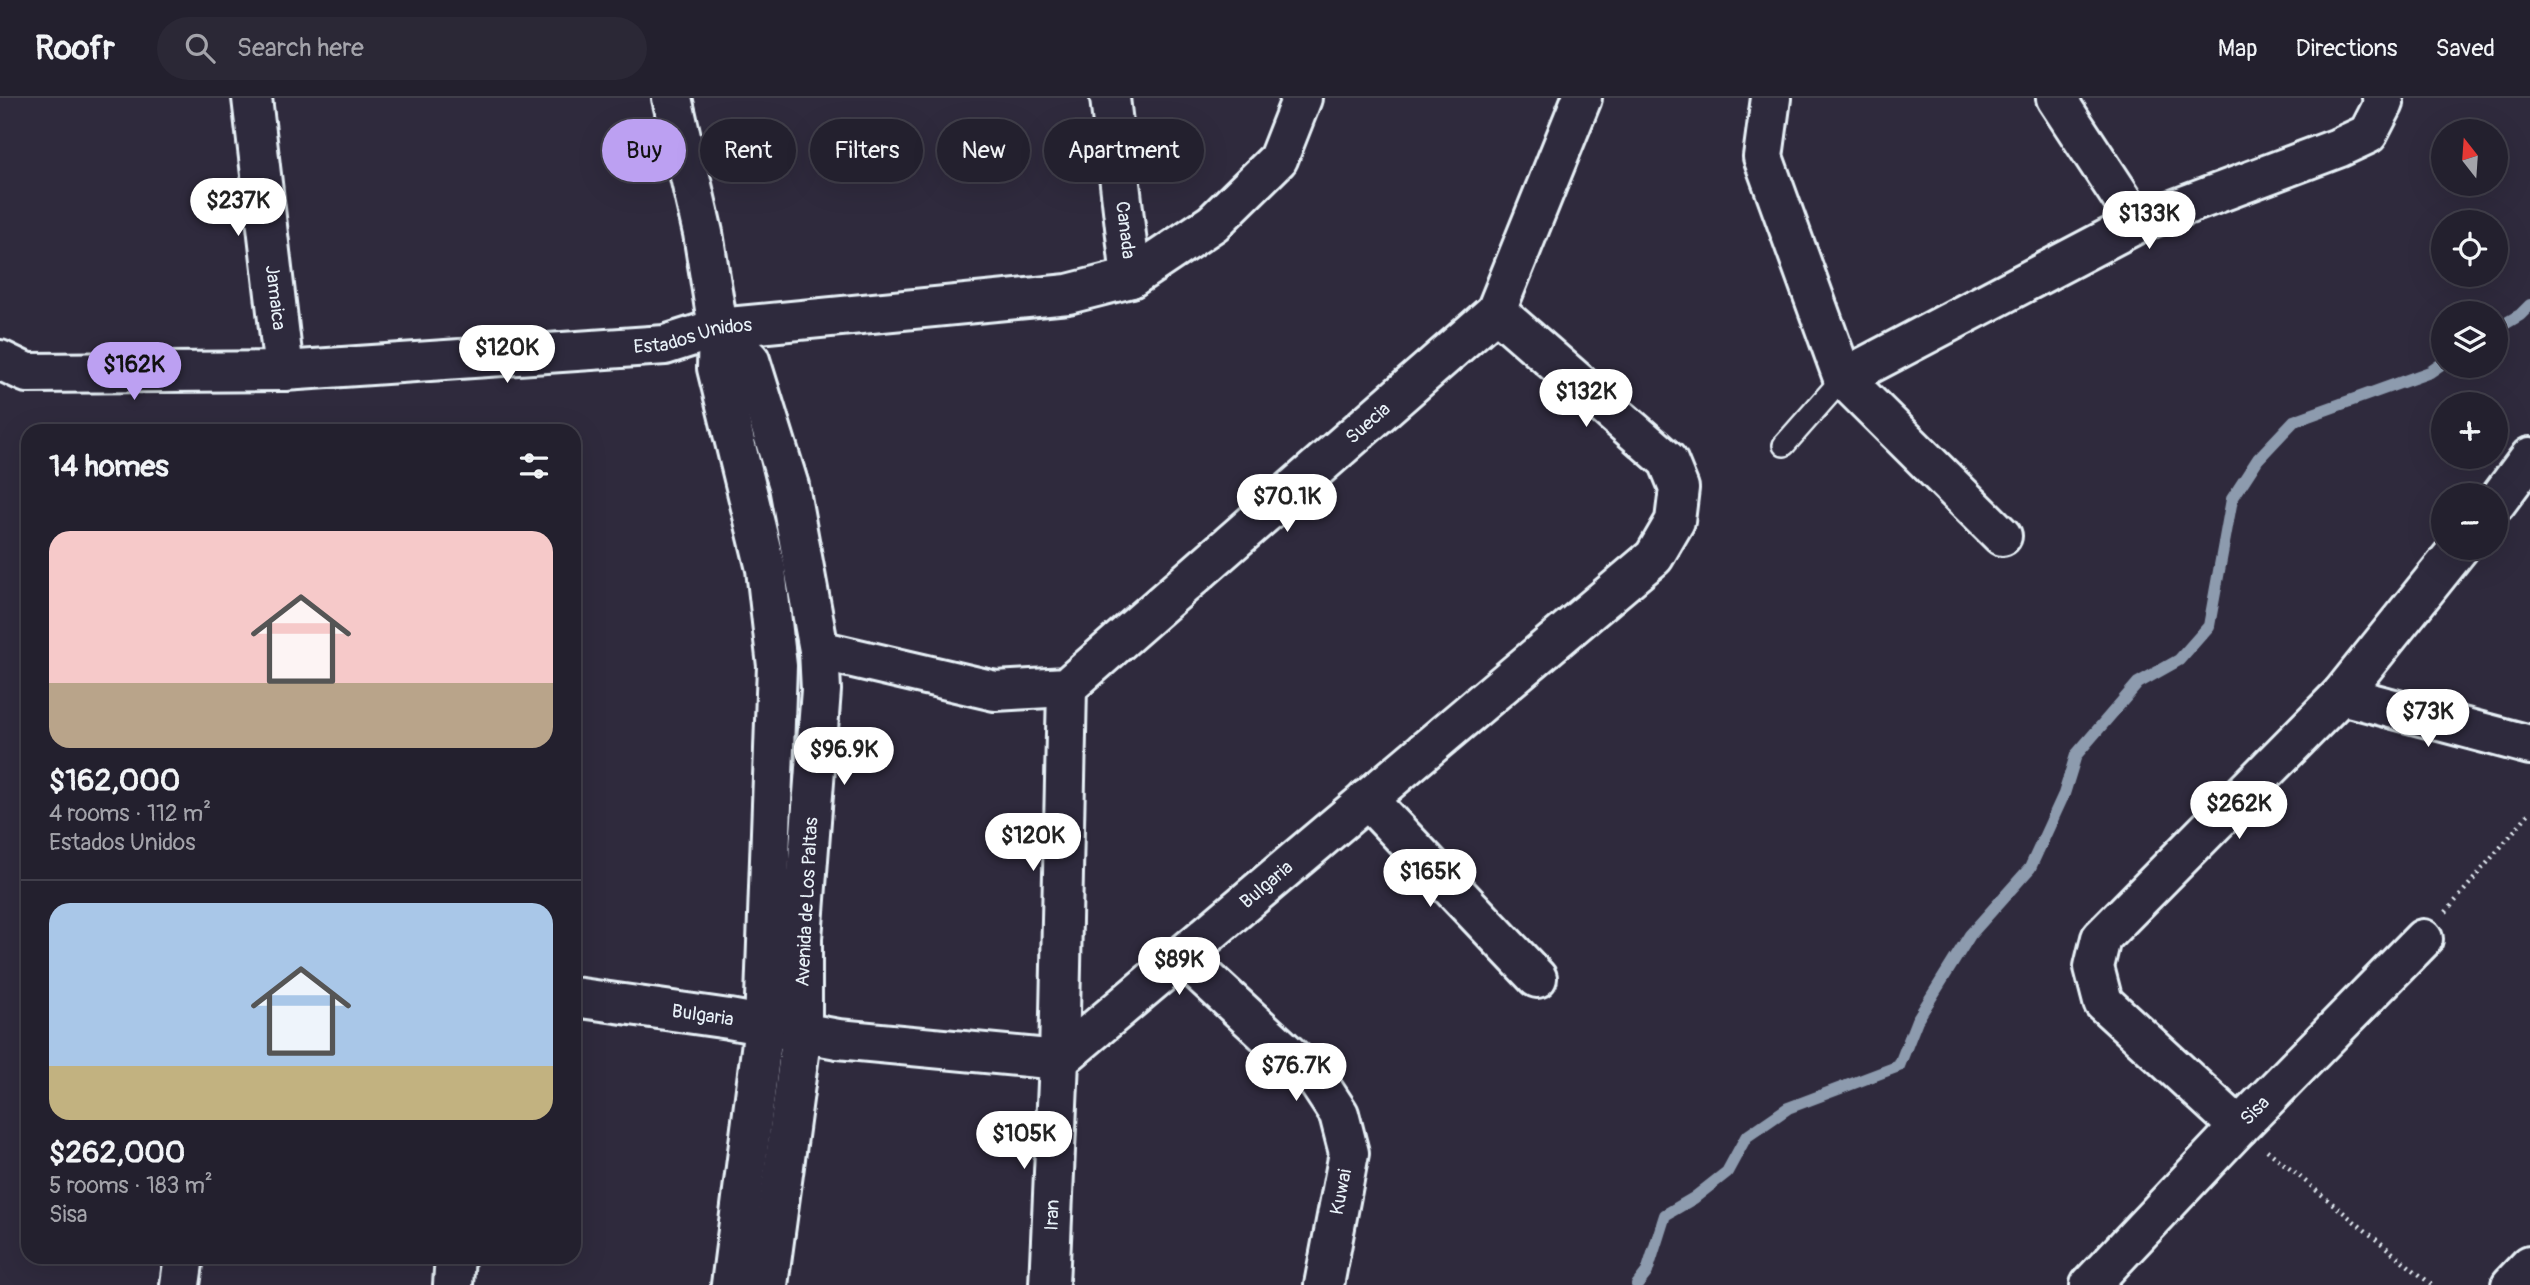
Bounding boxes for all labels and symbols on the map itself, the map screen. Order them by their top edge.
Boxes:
north arrow [2431,119,2508,196]
pin: $237K [189,178,287,238]
pin: $133K [2100,192,2198,251]
street label: Canada [1110,200,1141,260]
street label: Jamaica [260,264,291,332]
street label: Estados Unidos [633,313,754,359]
pin: $120K [458,326,556,385]
pin: $162K [85,342,183,402]
pin: $132K [1537,370,1635,429]
street label: Suecia [1341,397,1395,449]
pin: $70.1K [1230,474,1344,534]
pin: $73K [2387,690,2469,749]
pin: $96.9K [787,728,901,787]
pin: $262K [2190,782,2288,841]
pin: $120K [984,814,1082,873]
street label: Avenida de Los Paltas [791,816,823,987]
pin: $165K [1381,850,1479,909]
street label: Bulgaria [1235,855,1298,914]
pin: $89K [1138,937,1220,997]
street label: Bulgaria [670,999,736,1032]
pin: $76.7K [1239,1044,1353,1103]
street label: Sisa [2235,1091,2275,1130]
pin: $105K [975,1112,1073,1171]
street label: Kuwai [1325,1167,1357,1217]
street label: Iran [1039,1199,1065,1231]

